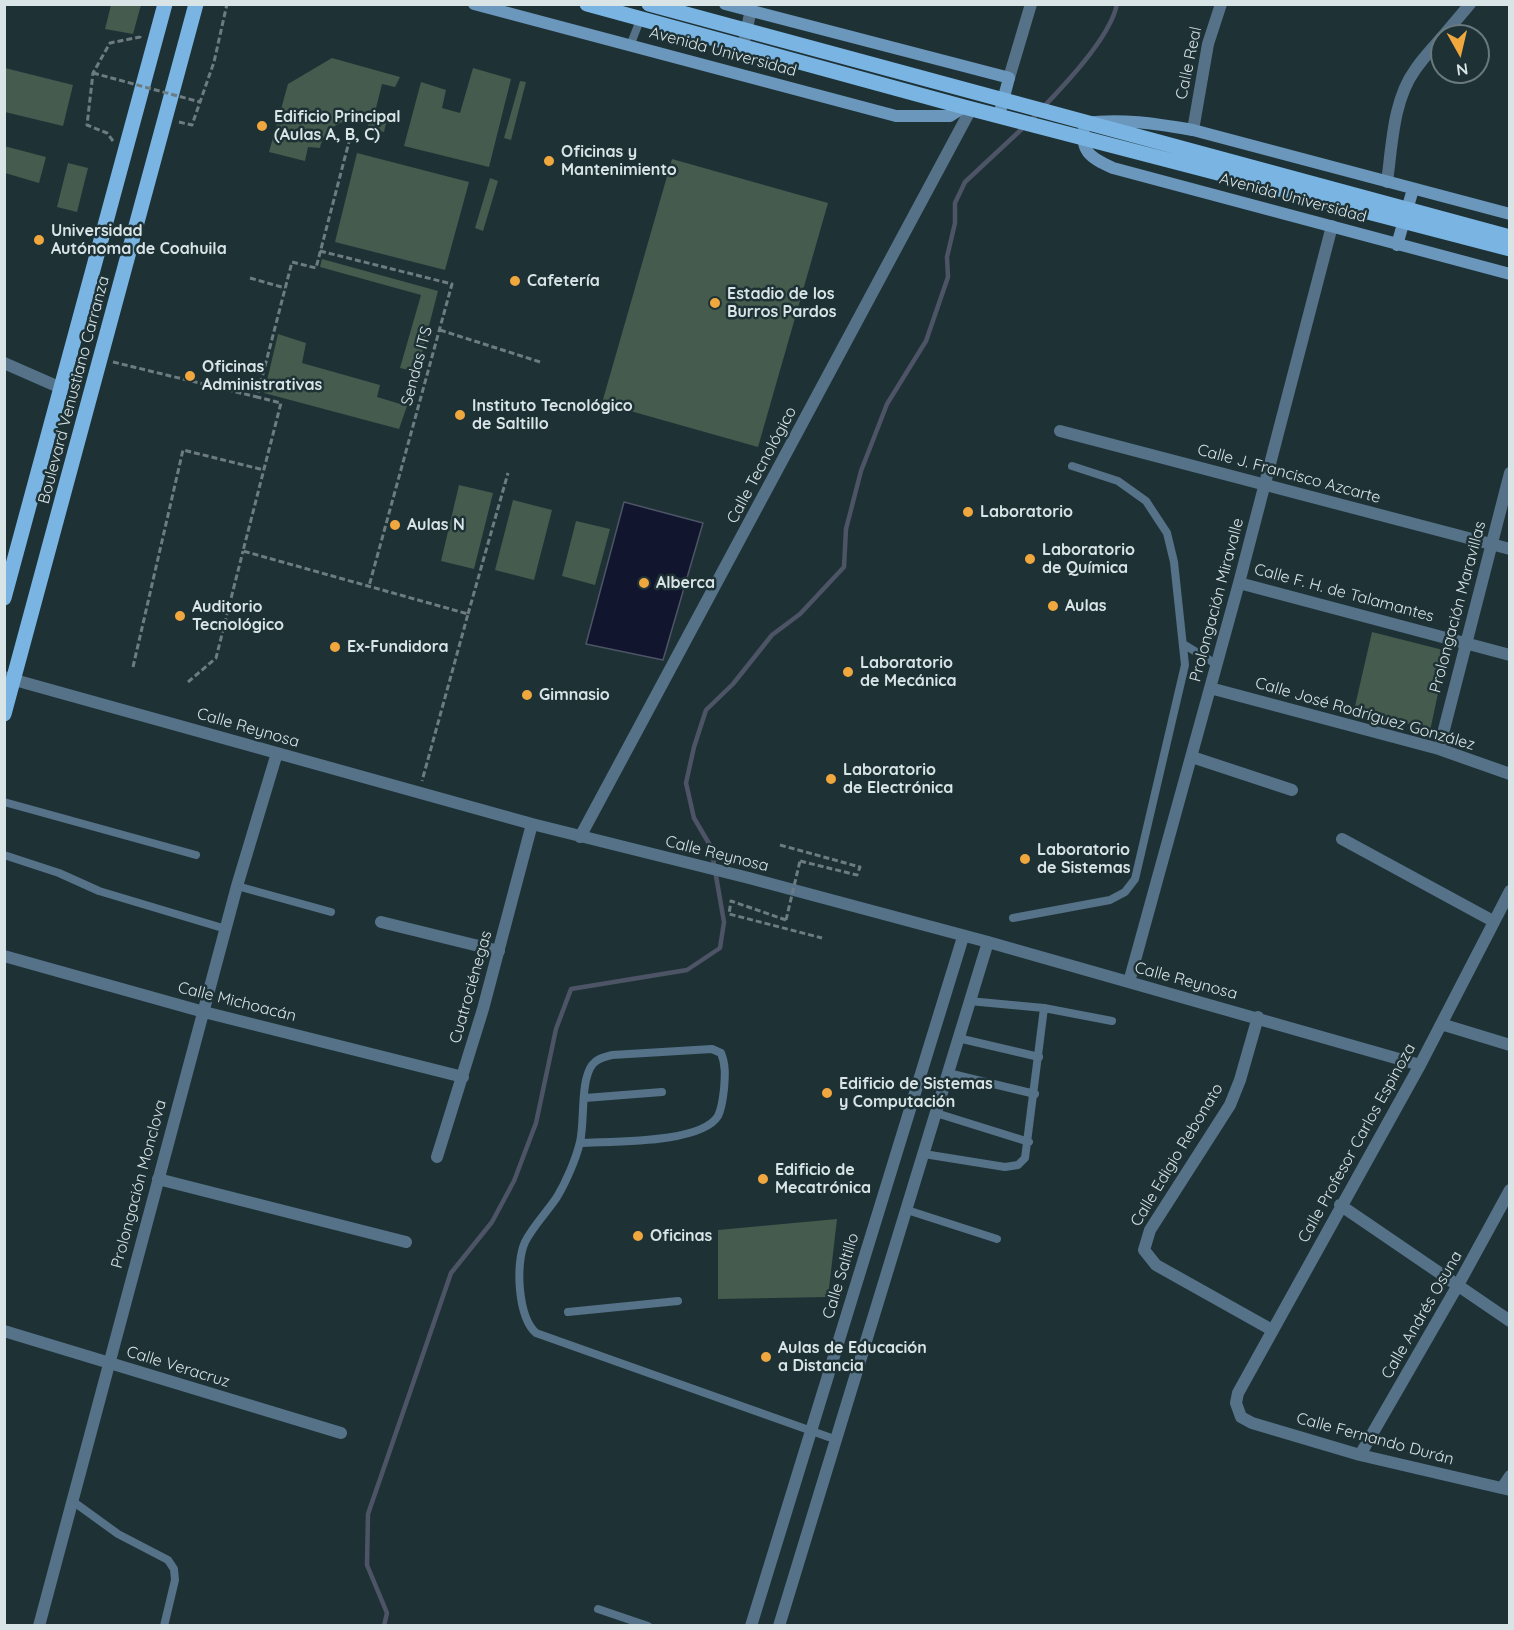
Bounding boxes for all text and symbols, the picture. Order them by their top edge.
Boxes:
street label: Avenida Universidad [647,23,799,81]
north arrow [1430,24,1490,84]
street label: Calle Real [1172,25,1206,101]
text: N [1455,59,1469,81]
place label: Edificio Principal (Aulas A, B, C) [274,107,401,145]
marker: Edificio Principal (Aulas A, B, C) [255,119,269,133]
place label: Oficinas y Mantenimiento [561,142,677,180]
marker: Oficinas y Mantenimiento [542,154,556,168]
street label: Avenida Universidad [1217,169,1369,227]
place label: Universidad Autónoma de Coahuila [51,221,227,259]
marker: Universidad Autónoma de Coahuila [32,233,46,247]
place label: Cafetería [527,271,600,291]
street label: Boulevard Venustiano Carranza [34,274,114,506]
marker: Cafetería [508,274,522,288]
place label: Estadio de los Burros Pardos [727,284,837,322]
marker: Estadio de los Burros Pardos [708,296,722,310]
street label: Sendas ITS [397,324,437,408]
place label: Oficinas Administrativas [202,357,322,395]
marker: Oficinas Administrativas [183,369,197,383]
place label: Instituto Tecnológico de Saltillo [472,396,633,434]
street label: Calle Tecnológico [723,403,801,527]
marker: Instituto Tecnológico de Saltillo [453,408,467,422]
street label: Calle J. Francisco Azcarte [1195,440,1383,508]
place label: Laboratorio [980,502,1073,522]
marker: Laboratorio [961,505,975,519]
place label: Aulas N [407,515,465,535]
street label: Prolongación Miravalle [1186,516,1248,684]
marker: Aulas N [388,518,402,532]
street label: Prolongación Maravillas [1426,519,1490,695]
place label: Laboratorio de Química [1042,540,1135,578]
marker: Laboratorio de Química [1023,552,1037,566]
street label: Calle F. H. de Talamantes [1252,560,1436,626]
place label: Alberca [656,573,715,593]
marker: Alberca [637,576,651,590]
place label: Aulas [1065,596,1107,616]
place label: Auditorio Tecnológico [192,597,284,635]
marker: Aulas [1046,599,1060,613]
marker: Auditorio Tecnológico [173,609,187,623]
place label: Ex-Fundidora [347,637,449,657]
marker: Ex-Fundidora [328,640,342,654]
place label: Laboratorio de Mecánica [860,653,957,691]
marker: Laboratorio de Mecánica [841,665,855,679]
street label: Calle José Rodríguez González [1253,673,1477,755]
place label: Gimnasio [539,685,610,705]
marker: Gimnasio [520,688,534,702]
street label: Calle Reynosa [195,704,301,752]
place label: Laboratorio de Electrónica [843,760,953,798]
marker: Laboratorio de Electrónica [824,772,838,786]
street label: Calle Reynosa [663,832,771,876]
place label: Laboratorio de Sistemas [1037,840,1130,878]
marker: Laboratorio de Sistemas [1018,852,1032,866]
street label: Cuatrociénegas [446,929,496,1045]
street label: Calle Reynosa [1132,958,1240,1004]
street label: Calle Michoacán [176,978,298,1026]
street label: Calle Profesor Carlos Espinoza [1294,1040,1420,1246]
place label: Edificio de Sistemas y Computación [839,1074,993,1112]
street label: Calle Edigio Rebonato [1127,1080,1227,1230]
marker: Edificio de Sistemas y Computación [820,1086,834,1100]
street label: Prolongación Monclova [107,1098,171,1270]
place label: Edificio de Mecatrónica [775,1160,871,1198]
marker: Edificio de Mecatrónica [756,1172,770,1186]
place label: Oficinas [650,1226,712,1246]
marker: Oficinas [631,1229,645,1243]
street label: Calle Saltillo [819,1231,863,1321]
street label: Calle Andrés Osuna [1378,1248,1466,1382]
place label: Aulas de Educación a Distancia [778,1338,927,1376]
street label: Calle Veracruz [124,1342,232,1392]
marker: Aulas de Educación a Distancia [759,1350,773,1364]
street label: Calle Fernando Durán [1294,1409,1456,1469]

